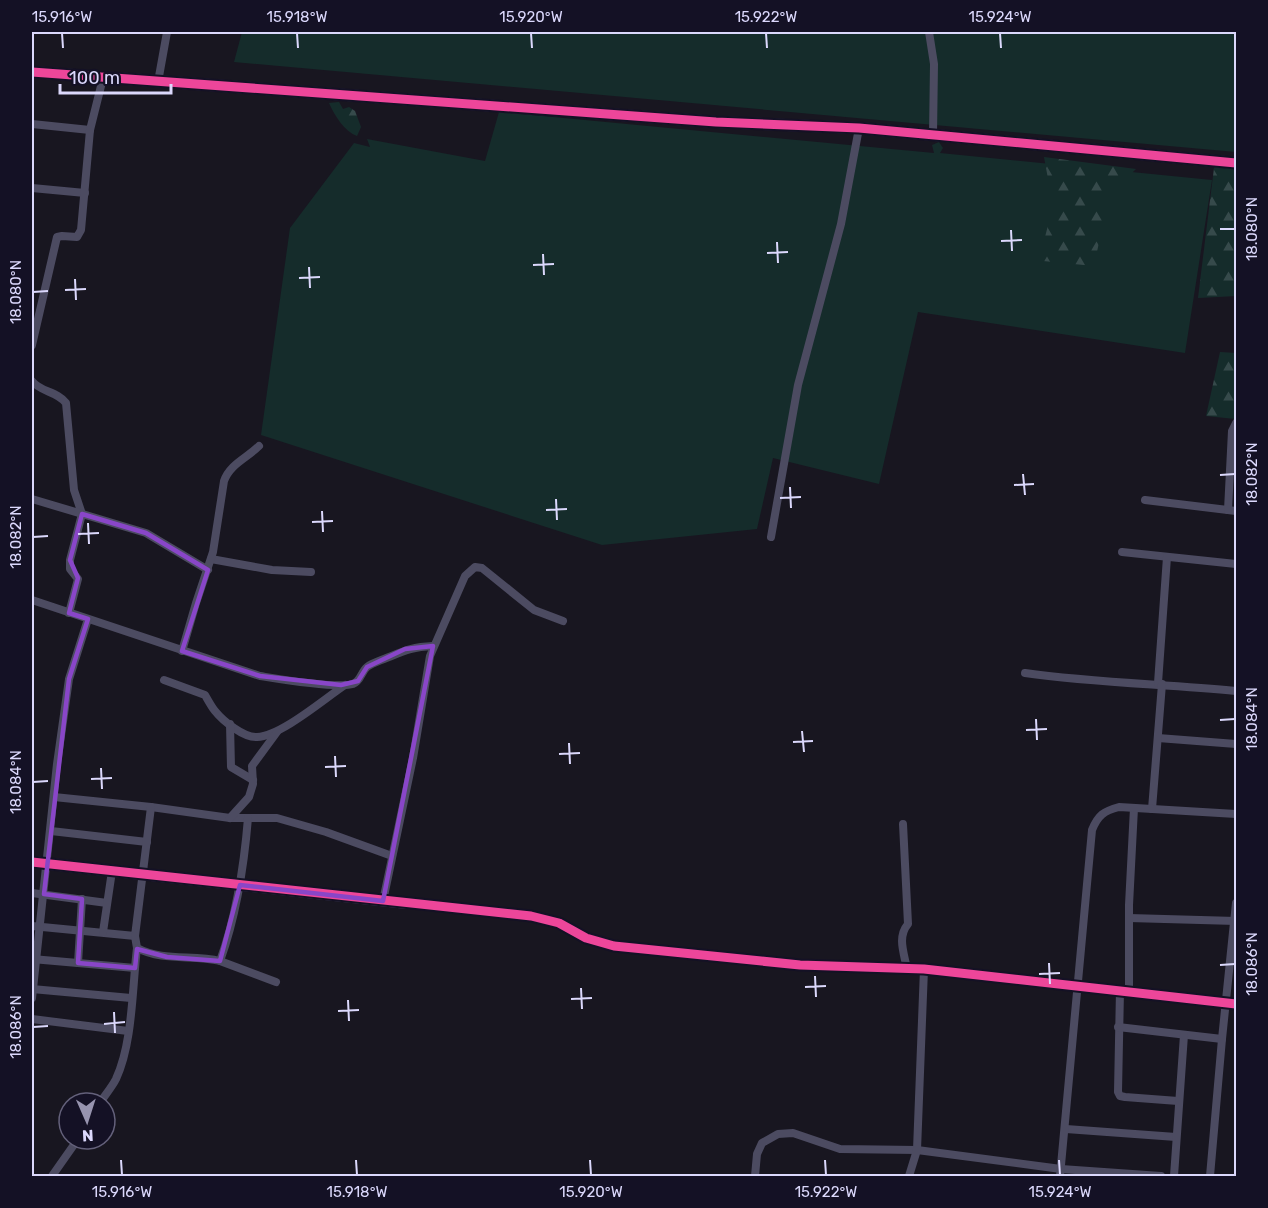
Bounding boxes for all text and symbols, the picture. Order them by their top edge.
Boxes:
text: 15.916°W [32,8,92,26]
text: 15.918°W [267,8,328,26]
text: 15.920°W [499,8,563,26]
text: 15.922°W [735,8,797,26]
text: 15.924°W [968,8,1032,26]
scale bar [60,57,171,95]
text: 100 m [69,67,120,89]
text: 18.080°N [1243,197,1261,261]
text: 18.080°N [7,260,25,324]
text: 18.082°N [1243,442,1261,506]
text: 18.082°N [7,505,25,569]
text: 18.084°N [1243,687,1261,751]
text: 18.084°N [7,750,25,814]
text: 18.086°N [1243,932,1261,996]
text: 18.086°N [7,995,25,1059]
north arrow [57,1091,117,1151]
text: N [82,1126,94,1145]
text: 15.916°W [92,1183,152,1201]
text: 15.918°W [327,1183,388,1201]
text: 15.920°W [559,1183,623,1201]
text: 15.922°W [795,1183,857,1201]
text: 15.924°W [1028,1183,1092,1201]

